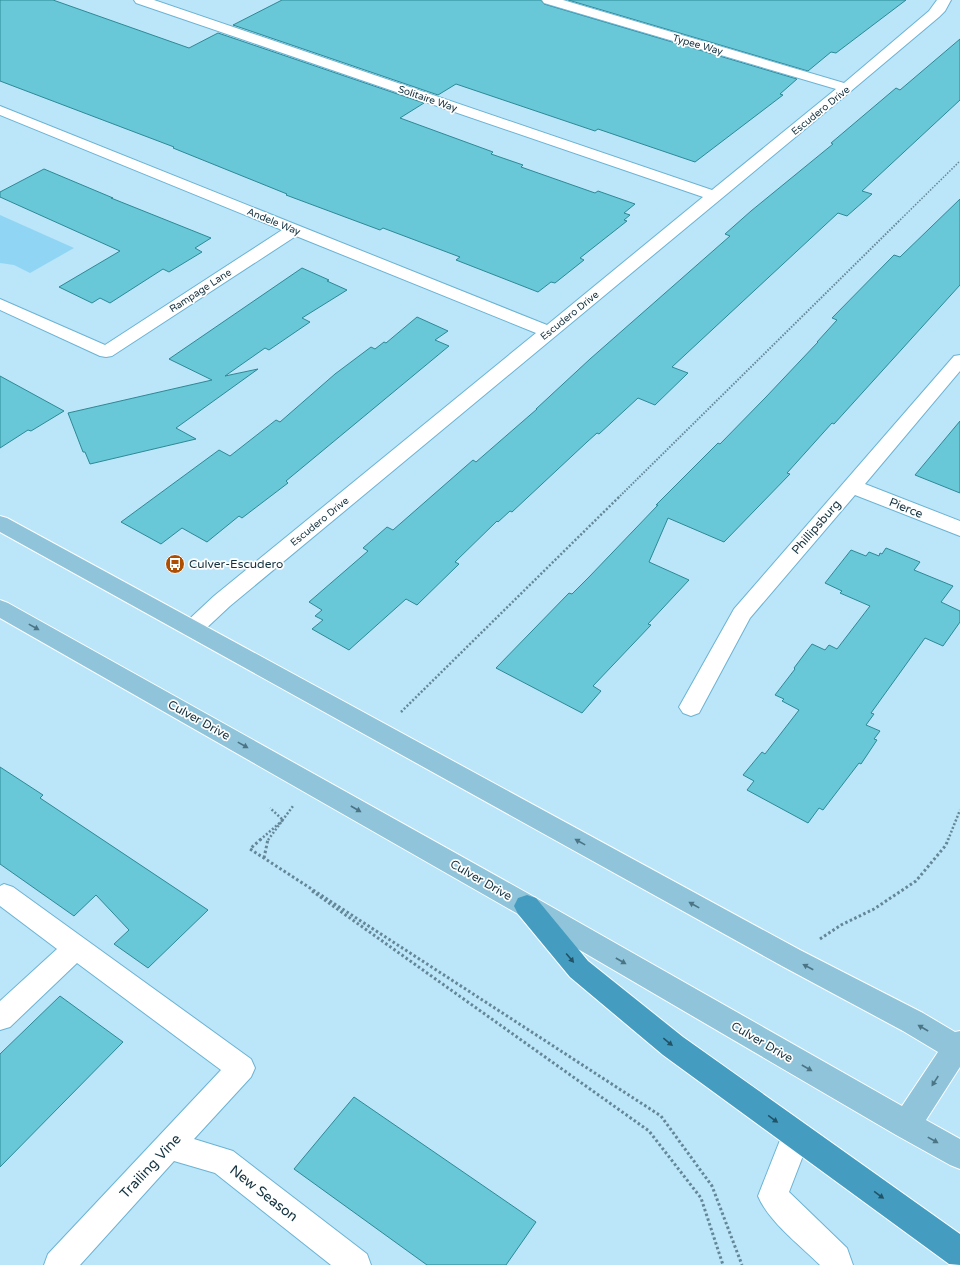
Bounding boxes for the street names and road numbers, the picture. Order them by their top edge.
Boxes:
street label: Typee Way [671,32,725,58]
street label: Solitaire Way [397,83,459,115]
street label: Escudero Drive [789,83,852,138]
street label: Andele Way [245,206,303,238]
street label: Rampage Lane [167,266,234,315]
street label: Escudero Drive [538,288,601,343]
street label: Escudero Drive [288,494,351,549]
street label: Pierce [887,495,925,521]
street label: Phillipsburg [789,497,843,557]
street label: Culver Drive [165,697,233,743]
street label: Culver Drive [448,857,514,903]
street label: Culver Drive [729,1019,795,1065]
street label: Trailing Vine [116,1131,185,1202]
street label: New Season [226,1162,301,1225]

